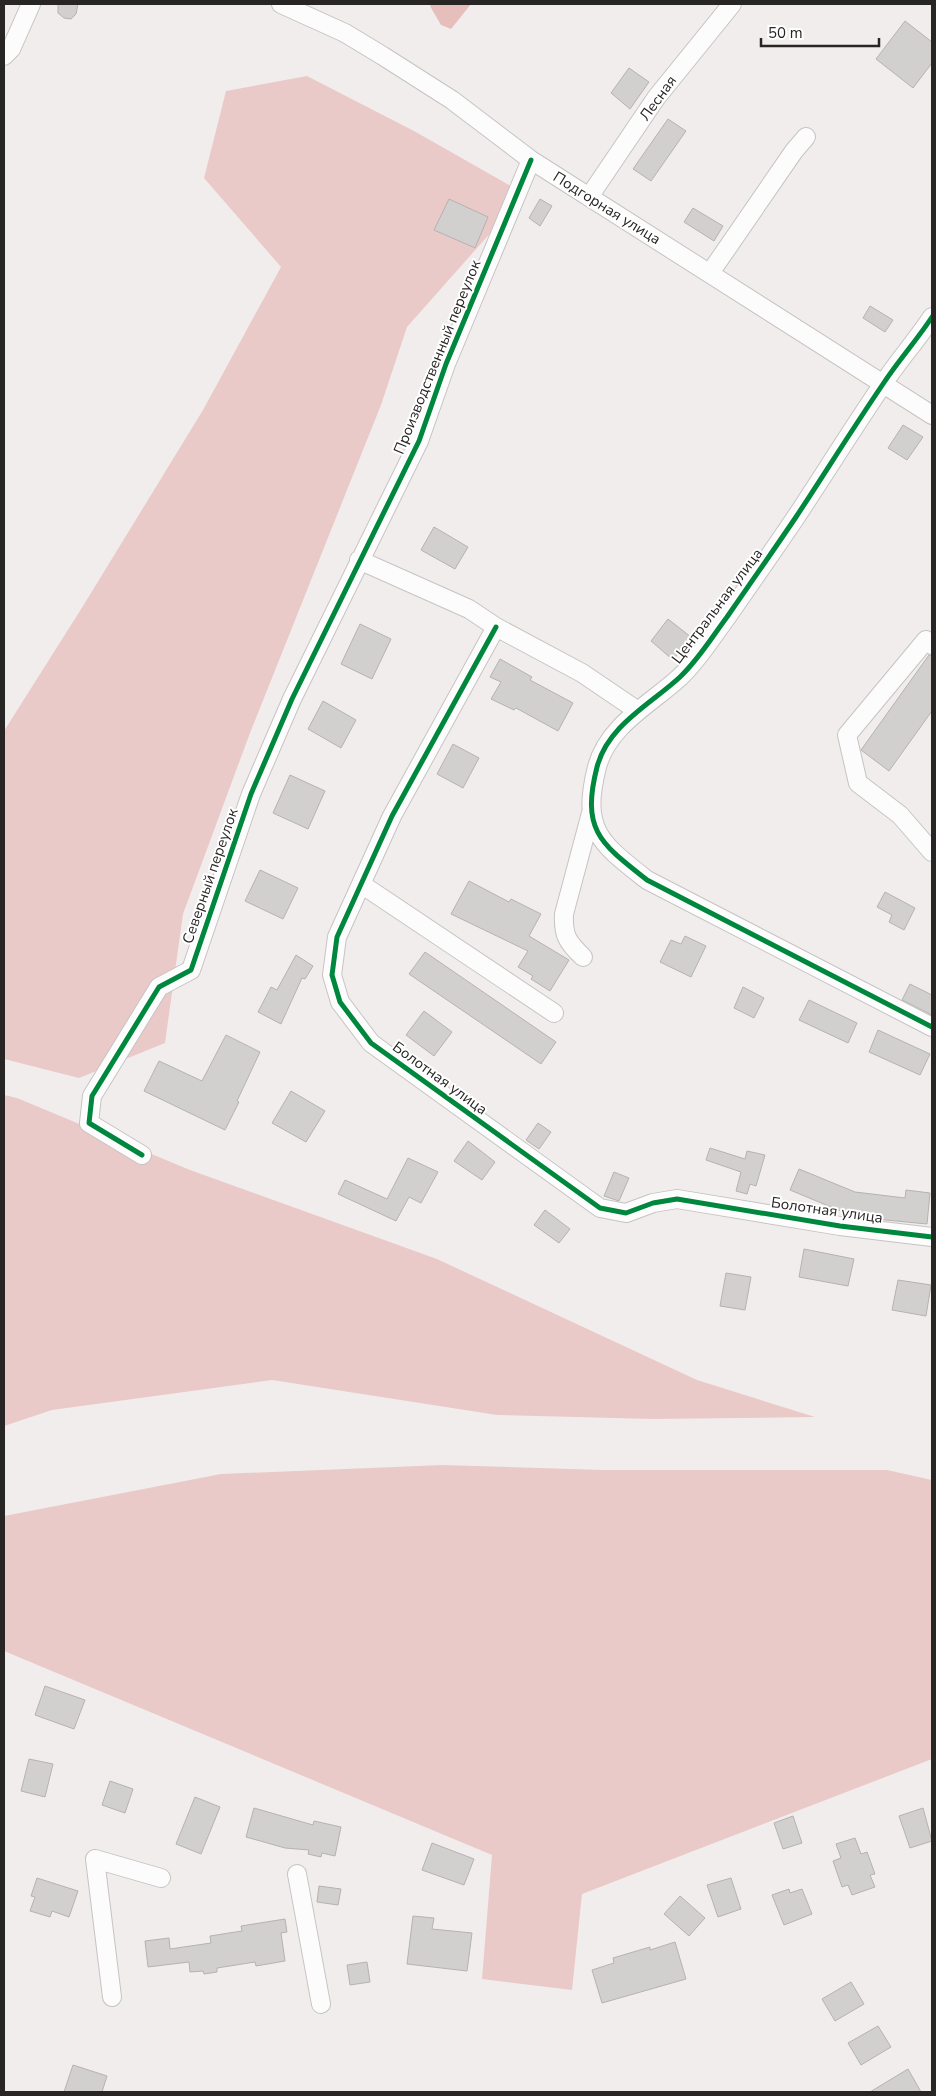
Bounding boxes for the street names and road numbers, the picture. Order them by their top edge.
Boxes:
street label: Лесная [635,71,681,125]
street label: Подгорная улица [549,167,665,249]
street label: Производственный переулок [389,257,485,457]
street label: Центральная улица [667,544,767,668]
street label: Северный переулок [177,806,243,946]
street label: Болотная улица [389,1037,491,1119]
street label: Болотная улица [770,1192,884,1228]

